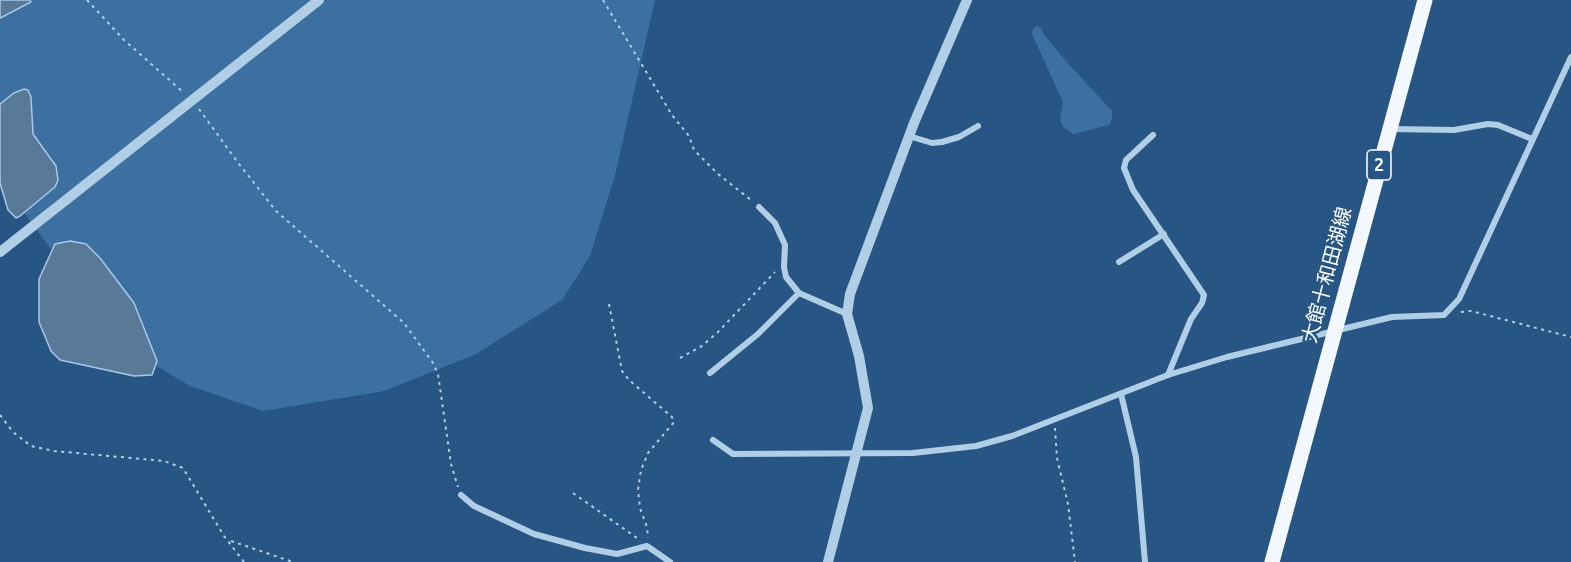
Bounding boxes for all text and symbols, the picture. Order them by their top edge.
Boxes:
road number: 2 [1367,150,1391,180]
street label: 大館十和田湖線 [1297,204,1357,346]

